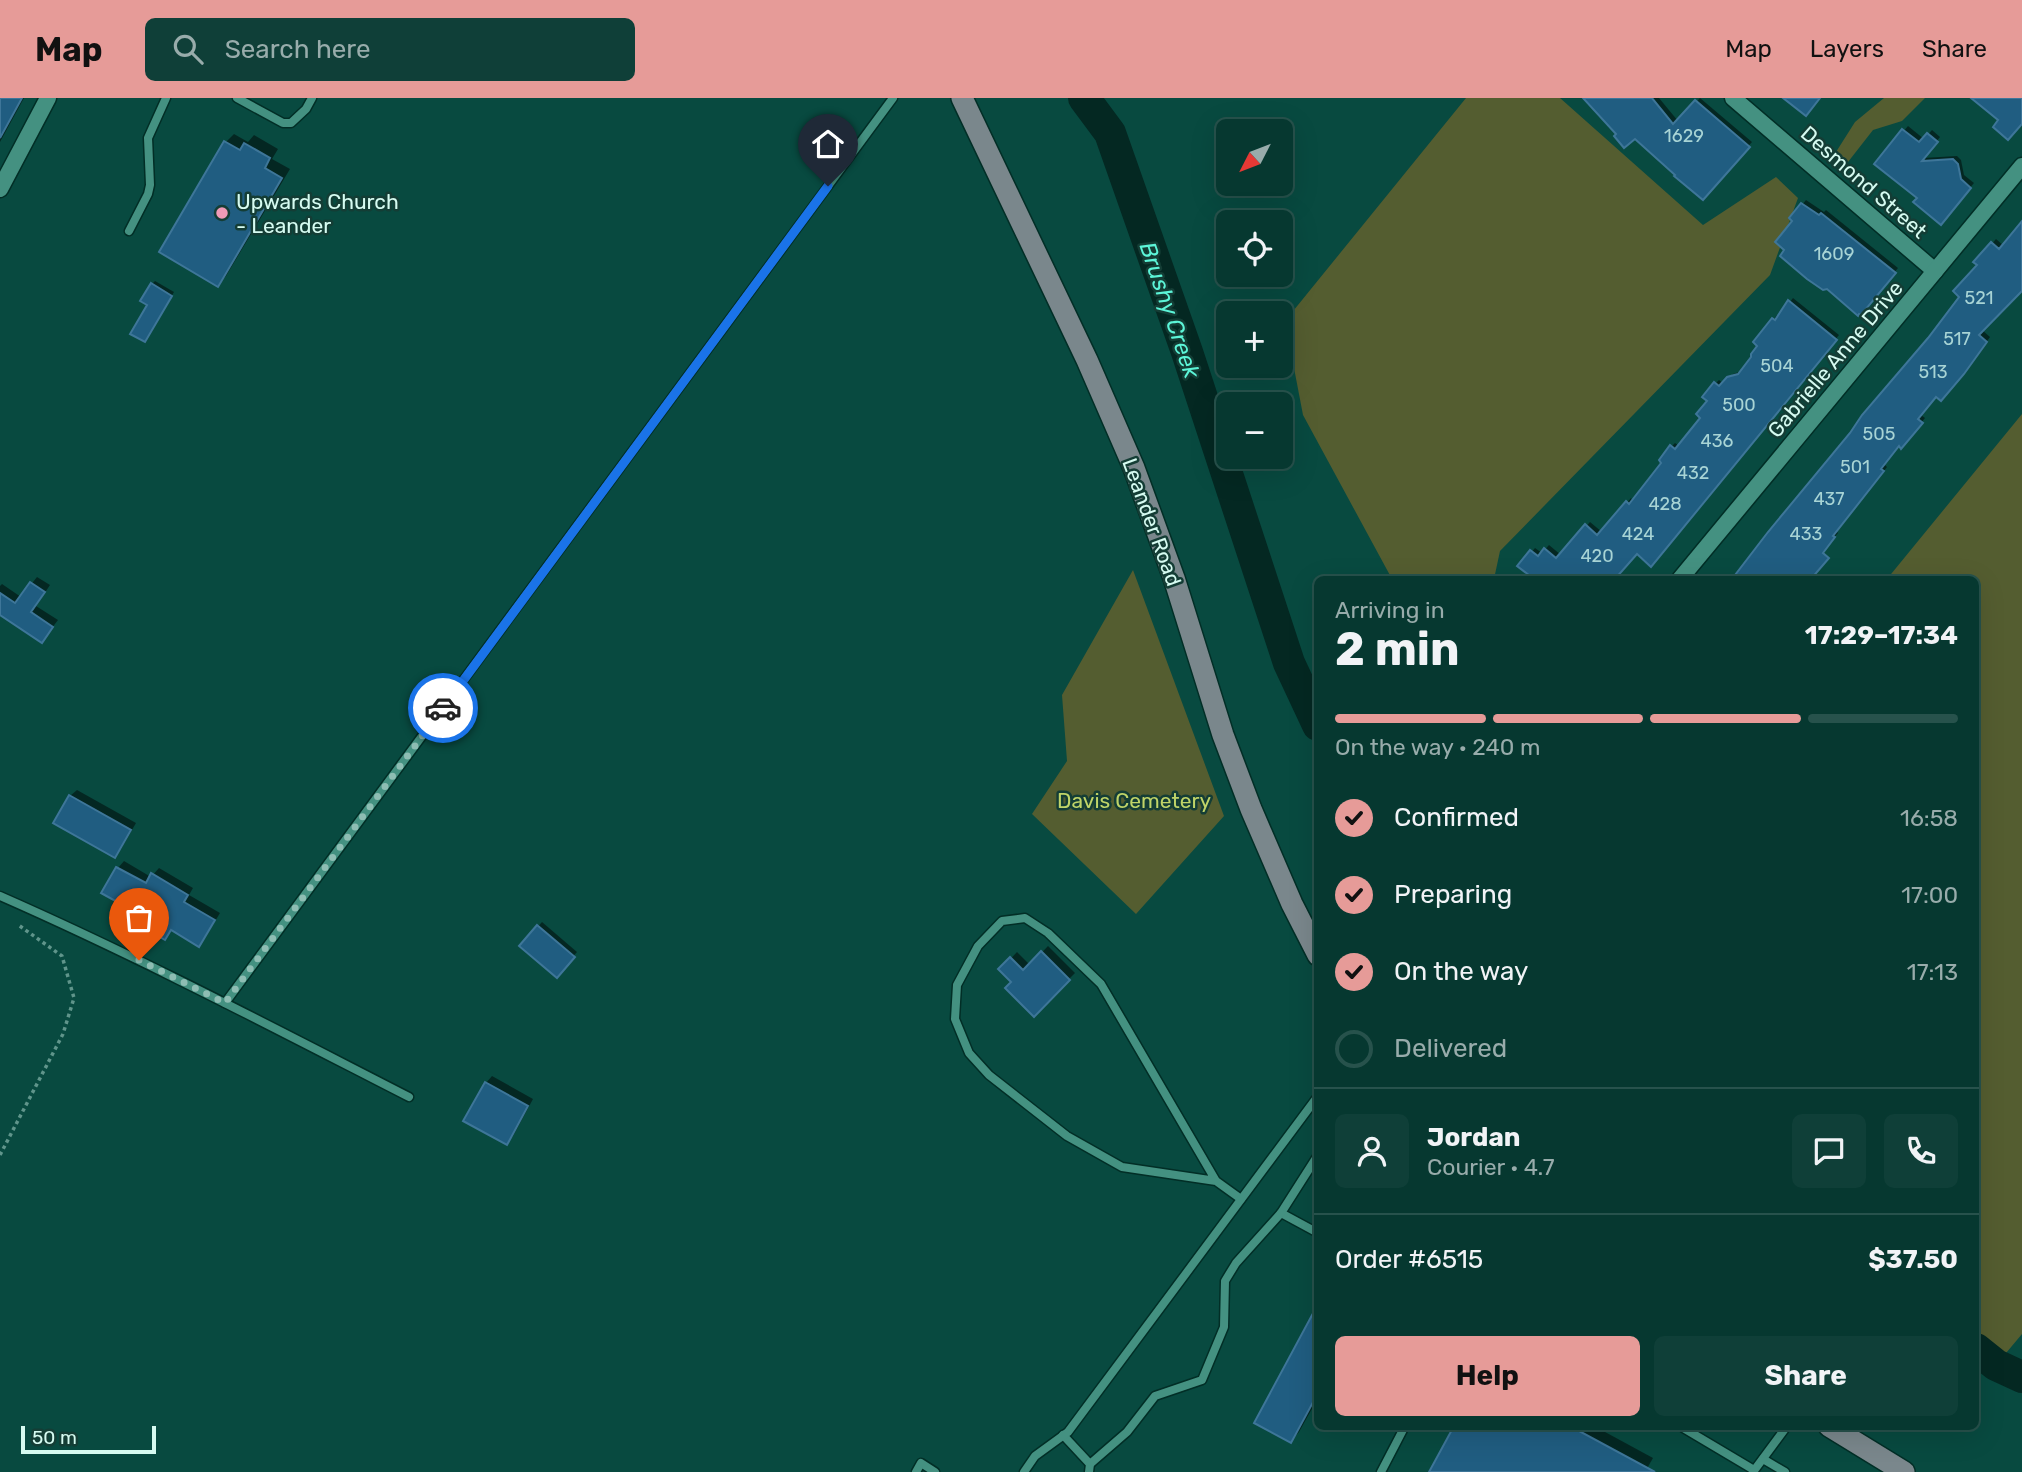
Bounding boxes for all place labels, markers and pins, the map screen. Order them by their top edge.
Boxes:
pin [798,114,858,186]
place label: Upwards Church - Leander [236,189,399,238]
marker: Upwards Church - Leander [214,205,230,221]
pin [109,888,169,960]

